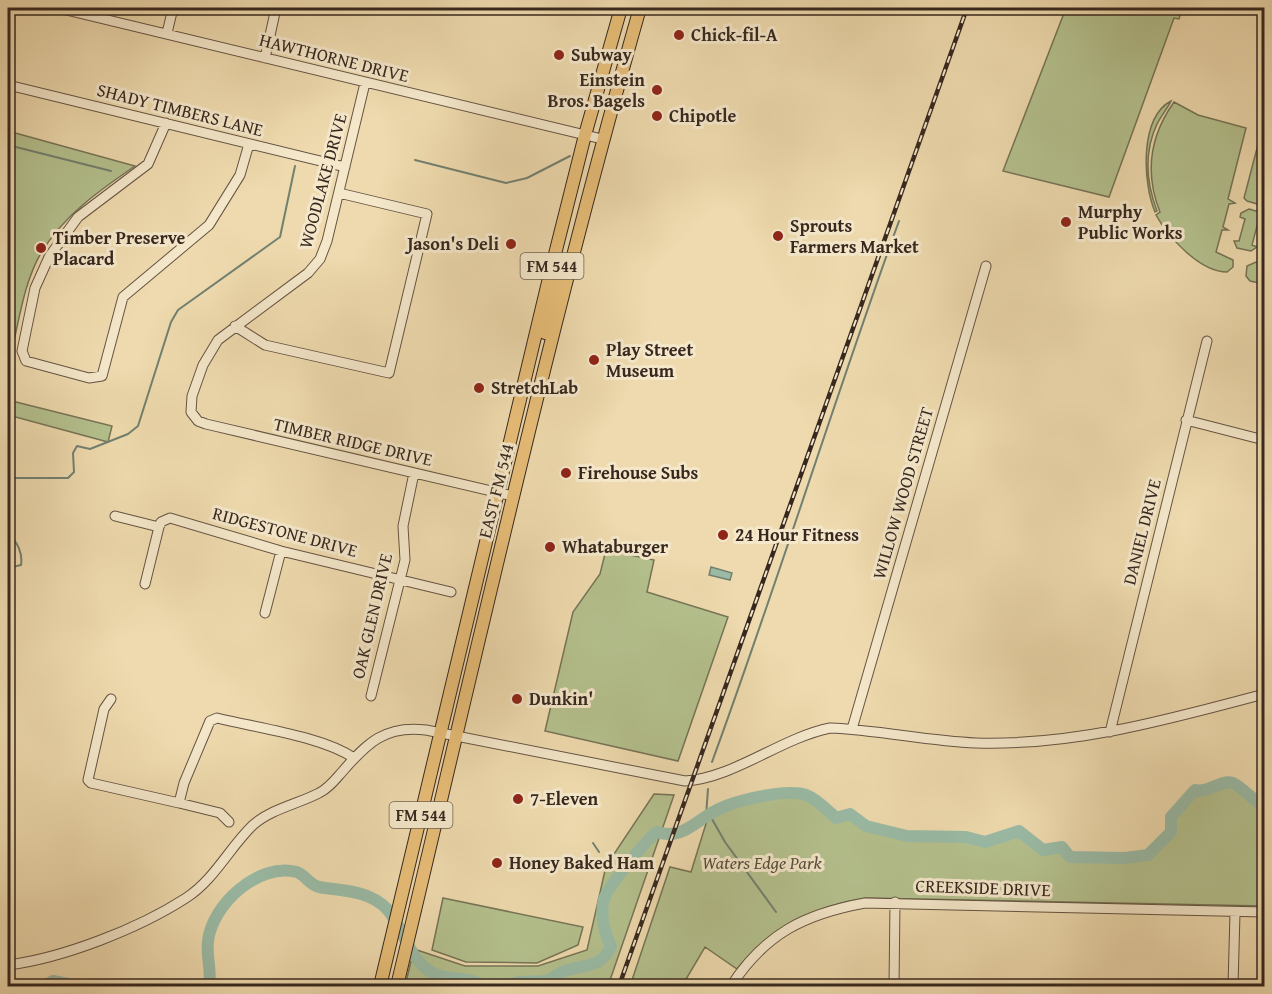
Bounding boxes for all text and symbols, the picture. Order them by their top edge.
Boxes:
place label: Chick-fil-A [691,21,778,48]
street label: HAWTHORNE DRIVE [257,26,412,89]
marker: Chick-fil-A [672,28,686,42]
place label: Subway [571,41,633,68]
marker: Subway [552,48,566,62]
place label: Einstein Bros. Bagels [548,66,645,114]
street label: SHADY TIMBERS LANE [94,76,266,143]
marker: Einstein Bros. Bagels [650,83,664,97]
place label: Chipotle [669,102,737,129]
marker: Chipotle [650,109,664,123]
street label: WOODLAKE DRIVE [292,110,354,251]
place label: Murphy Public Works [1078,198,1183,246]
place label: Sprouts Farmers Market [790,212,919,260]
marker: Murphy Public Works [1059,215,1073,229]
place label: Timber Preserve Placard [53,224,185,272]
marker: Sprouts Farmers Market [771,229,785,243]
place label: Jason's Deli [404,230,499,257]
marker: Jason's Deli [504,237,518,251]
marker: Timber Preserve Placard [34,241,48,255]
road number: FM 544 [520,253,584,279]
place label: Play Street Museum [606,336,693,384]
marker: Play Street Museum [587,353,601,367]
place label: StretchLab [491,374,578,401]
marker: StretchLab [472,381,486,395]
street label: WILLOW WOOD STREET [865,404,940,582]
street label: TIMBER RIDGE DRIVE [271,410,435,473]
street label: EAST FM 544 [471,441,520,541]
place label: Firehouse Subs [578,459,698,486]
marker: Firehouse Subs [559,466,573,480]
street label: DANIEL DRIVE [1115,476,1168,588]
street label: RIDGESTONE DRIVE [210,499,361,564]
place label: 24 Hour Fitness [735,521,859,548]
marker: 24 Hour Fitness [716,528,730,542]
place label: Whataburger [562,533,669,560]
marker: Whataburger [543,540,557,554]
street label: OAK GLEN DRIVE [344,551,399,681]
place label: Dunkin' [529,685,593,712]
marker: Dunkin' [510,692,524,706]
place label: 7-Eleven [530,785,599,812]
marker: 7-Eleven [511,792,525,806]
road number: FM 544 [390,802,452,828]
place label: Honey Baked Ham [509,849,655,876]
park label: Waters Edge Park [702,849,823,876]
marker: Honey Baked Ham [490,856,504,870]
street label: CREEKSIDE DRIVE [915,872,1051,903]

